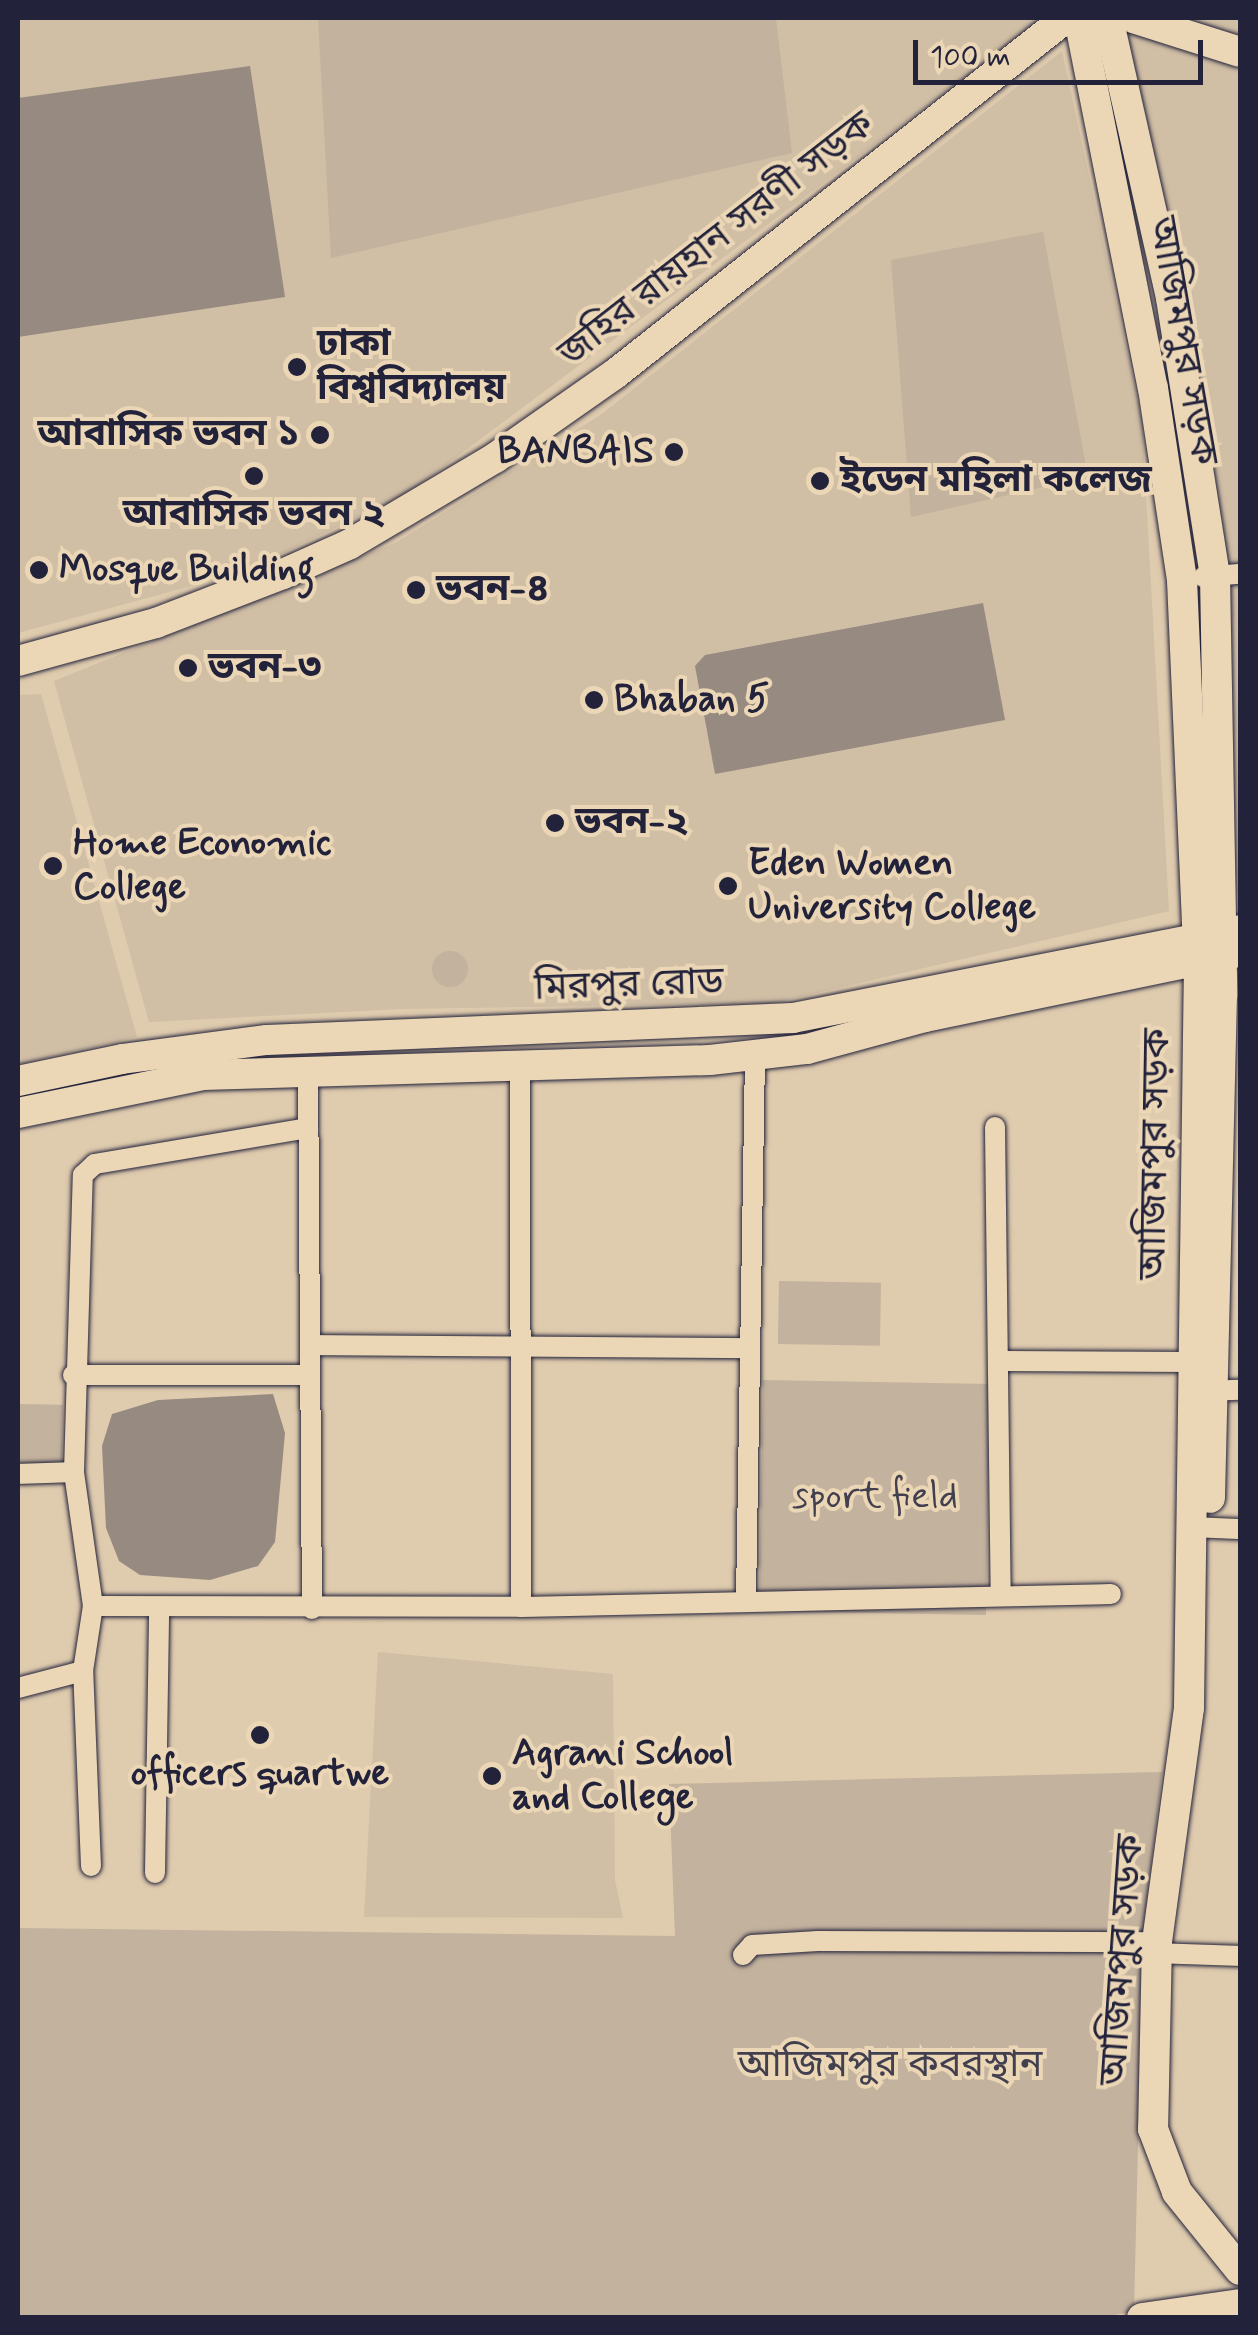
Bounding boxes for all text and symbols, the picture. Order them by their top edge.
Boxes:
scale bar [918,20,1208,82]
text: 100 m [930,38,1011,77]
street label: জহির রায়হান সরণী সড়ক [550,103,884,377]
street label: আজিমপুর সড়ক [1138,213,1226,469]
place label: ঢাকা বিশ্ববিদ্যালয় [317,322,506,412]
marker: ঢাকা বিশ্ববিদ্যালয় [286,356,308,378]
place label: আবাসিক ভবন ১ [38,412,300,458]
marker: আবাসিক ভবন ১ [309,424,331,446]
place label: BANBAIS [497,429,654,475]
marker: BANBAIS [663,441,685,463]
place label: ইডেন মহিলা কলেজ [840,458,1152,504]
marker: আবাসিক ভবন ২ [243,465,265,487]
marker: ইডেন মহিলা কলেজ [809,470,831,492]
place label: আবাসিক ভবন ২ [123,492,385,538]
place label: Mosque Building [59,547,314,593]
marker: Mosque Building [28,559,50,581]
place label: ভবন-৪ [436,567,550,613]
marker: ভবন-৪ [405,579,427,601]
place label: ভবন-৩ [208,645,322,691]
marker: ভবন-৩ [177,657,199,679]
place label: Bhaban 5 [614,677,768,723]
marker: Bhaban 5 [583,689,605,711]
place label: ভবন-২ [575,800,689,846]
marker: ভবন-২ [544,812,566,834]
place label: Home Economic College [73,821,330,911]
place label: Eden Women University College [748,841,1036,931]
marker: Home Economic College [42,855,64,877]
marker: Eden Women University College [717,875,739,897]
street label: মিরপুর রোড [533,960,725,1012]
street label: আজিমপুর সড়ক [1131,1028,1181,1280]
park label: sport field [792,1474,958,1520]
marker: officers quartwe [249,1724,271,1746]
place label: Agrani School and College [512,1731,734,1820]
place label: officers quartwe [131,1751,389,1797]
marker: Agrani School and College [481,1765,503,1787]
street label: আজিমপুর সড়ক [1091,1833,1155,2087]
park label: আজিমপুর কবরস্থান [738,2043,1042,2089]

